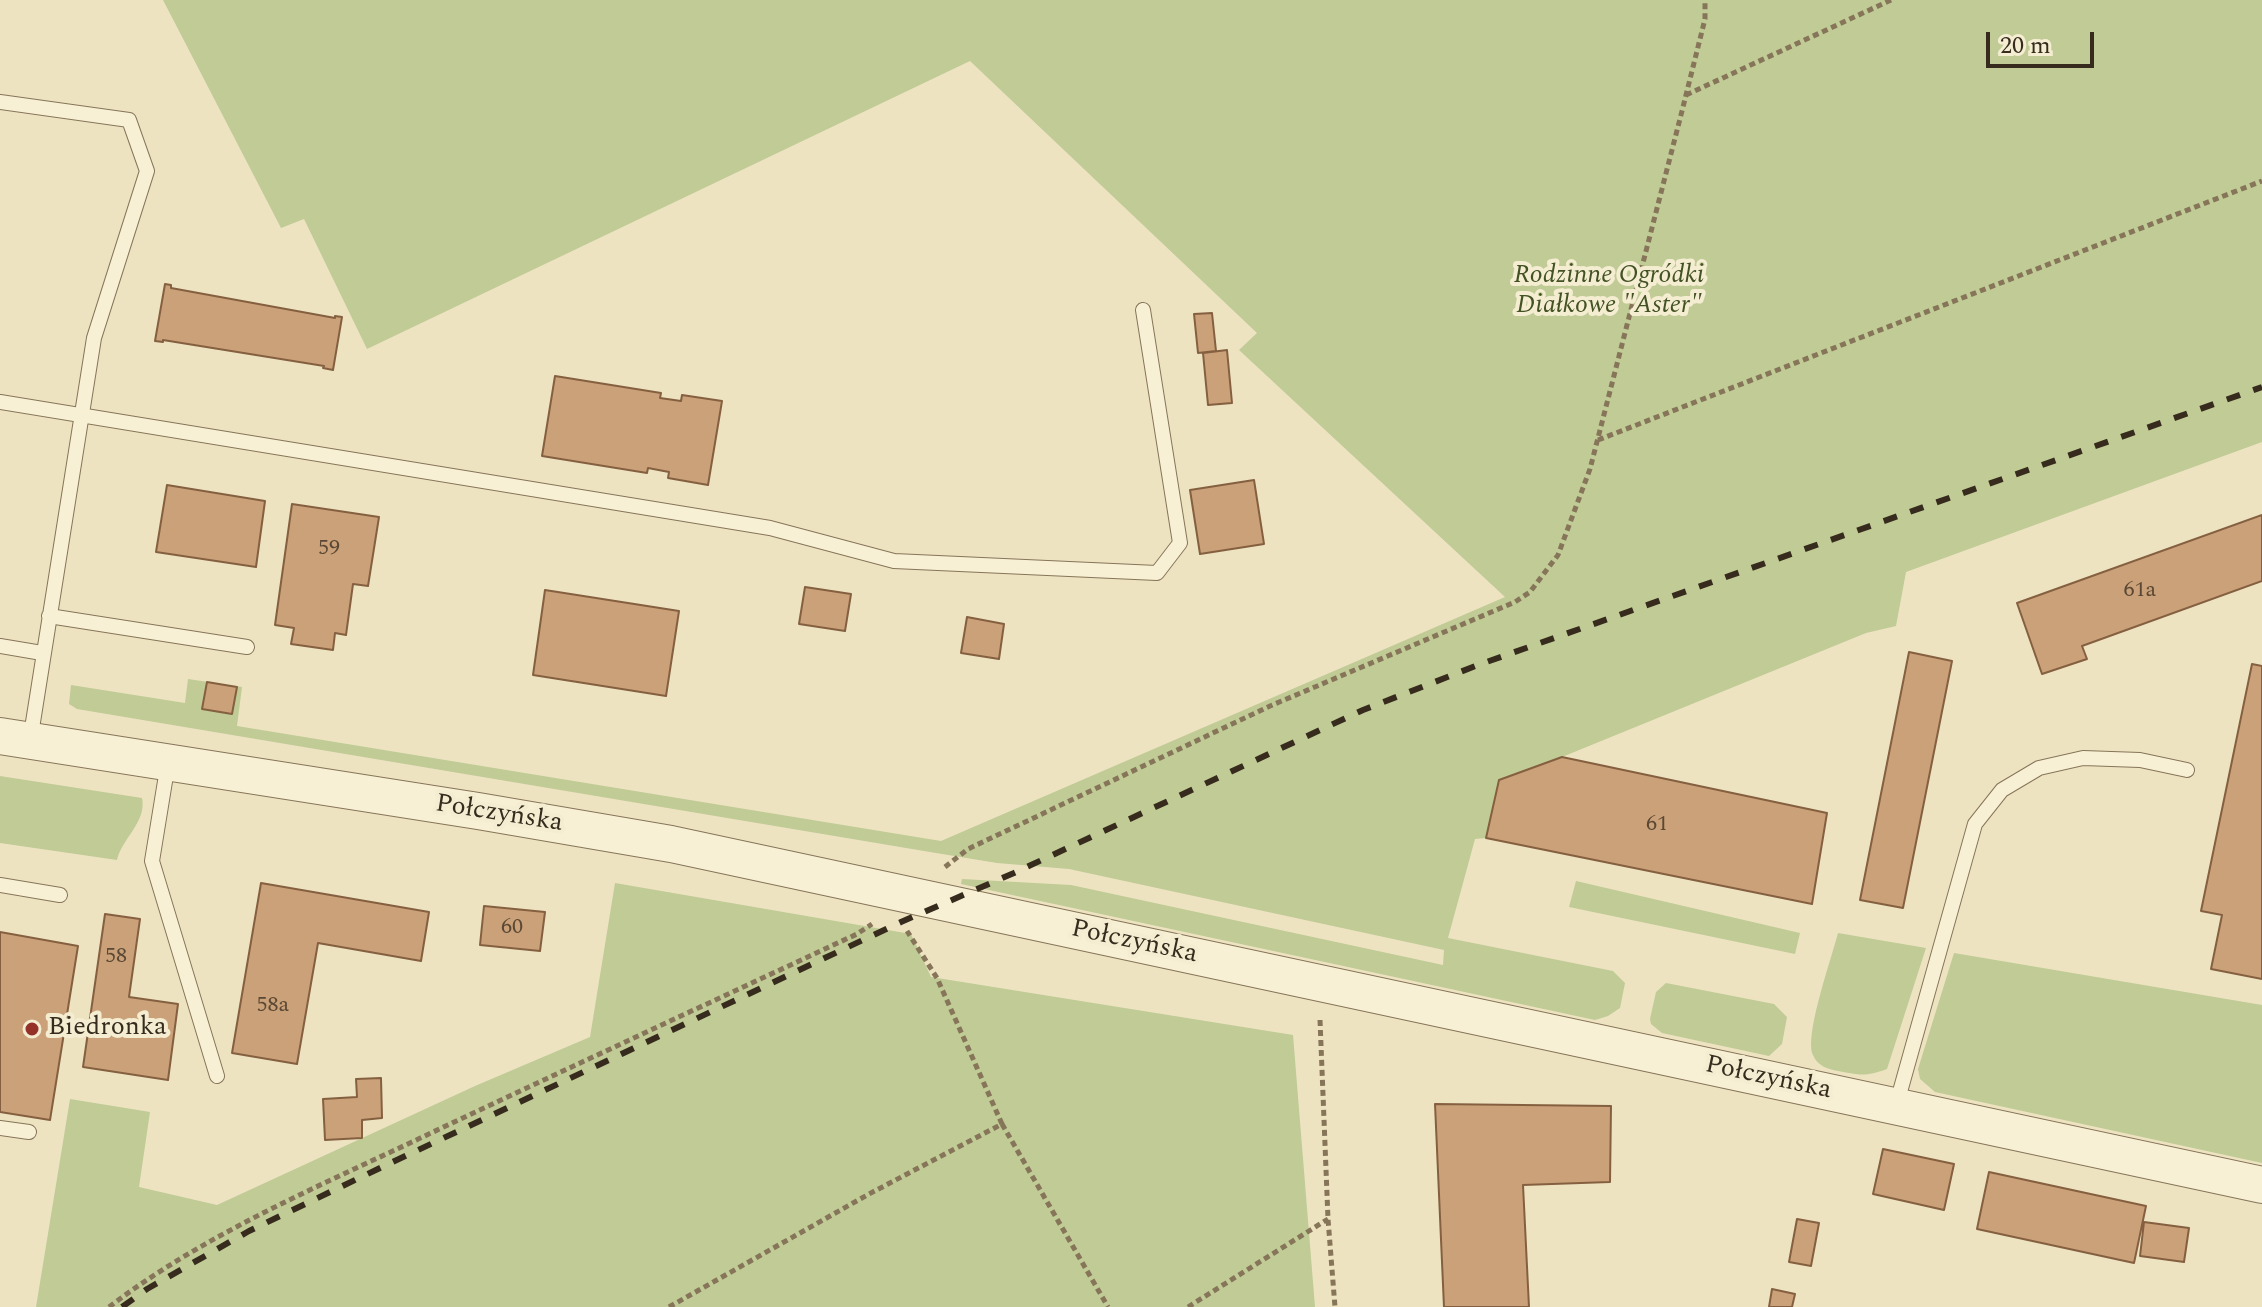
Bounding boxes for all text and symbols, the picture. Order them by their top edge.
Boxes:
scale bar [1990,16,2098,66]
text: 20 m [2000,28,2051,64]
park label: Rodzinne Ogródki Diałkowe "Aster" [1514,261,1704,322]
house number: 59 [318,537,340,563]
house number: 61a [2124,579,2156,605]
street label: Połczyńska [433,790,565,840]
house number: 61 [1646,813,1668,839]
street label: Połczyńska [1068,914,1200,972]
house number: 60 [501,916,523,942]
house number: 58 [105,945,127,971]
house number: 58a [257,994,289,1020]
place label: Biedronka [48,1013,167,1045]
marker: Biedronka [23,1020,41,1038]
street label: Połczyńska [1702,1050,1834,1108]

